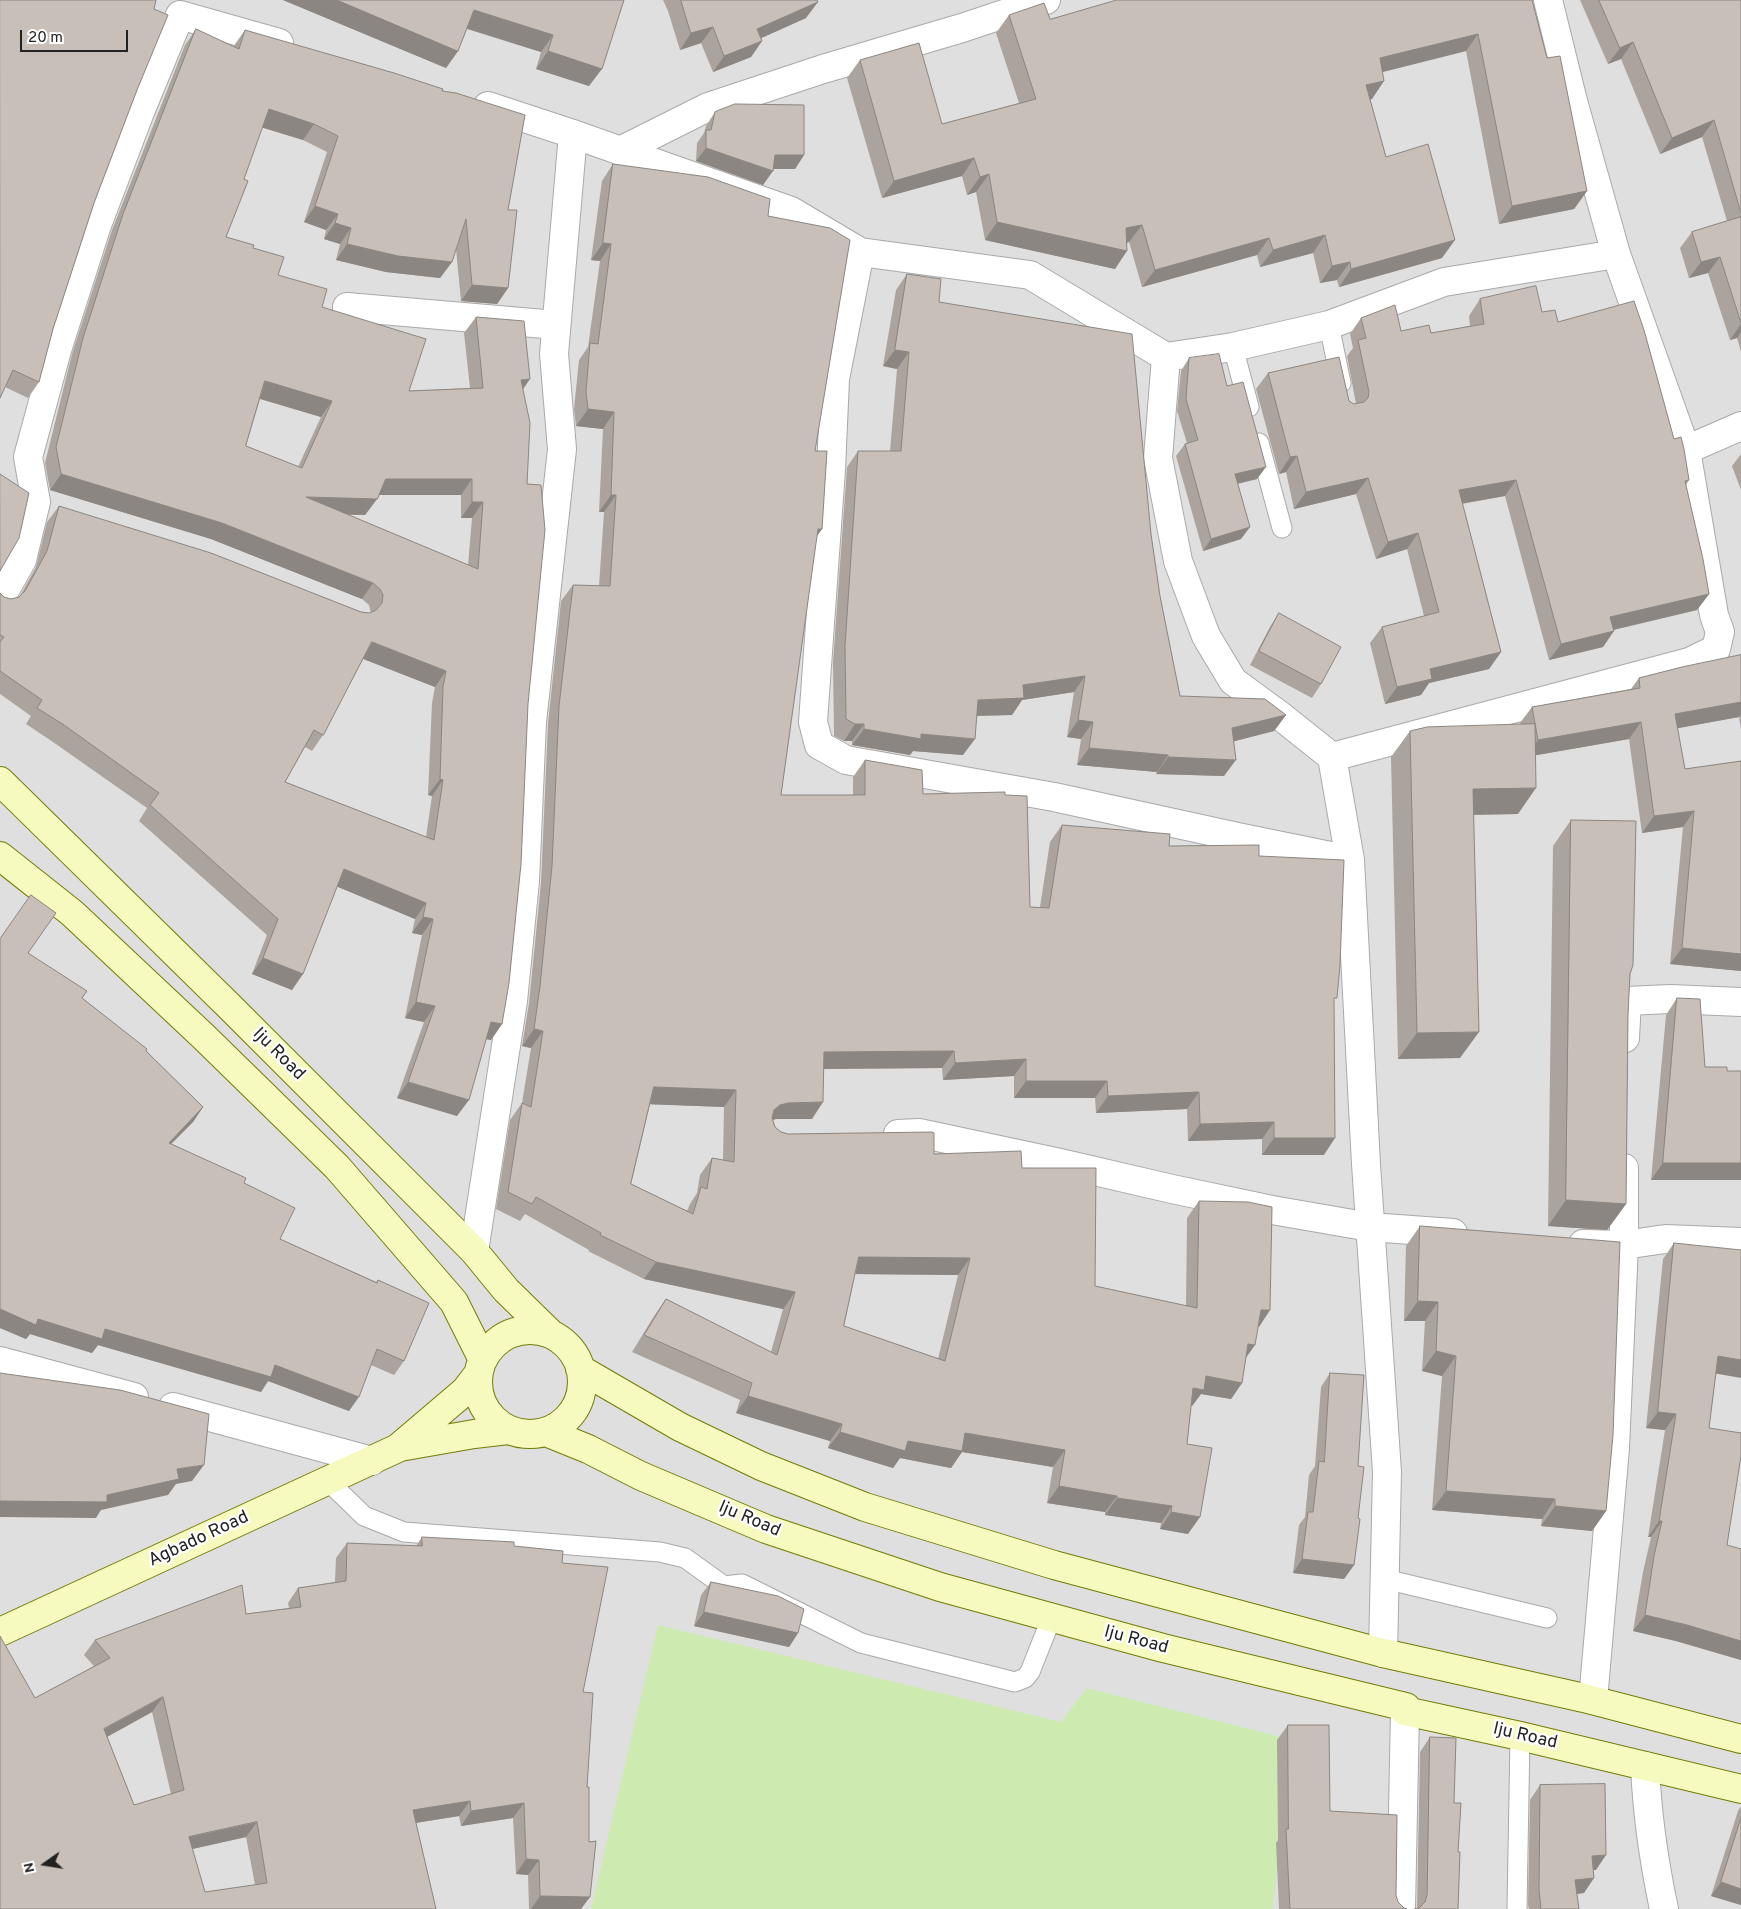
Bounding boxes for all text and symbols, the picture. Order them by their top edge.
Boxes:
scale bar [22,20,130,52]
text: 20 m [28,29,63,48]
street label: Iju Road [247,1024,309,1086]
street label: Iju Road [715,1497,783,1543]
street label: Agbado Road [145,1507,253,1573]
street label: Iju Road [1101,1622,1171,1660]
street label: Iju Road [1491,1719,1559,1755]
north arrow [20,1839,70,1889]
text: N [20,1861,39,1874]

